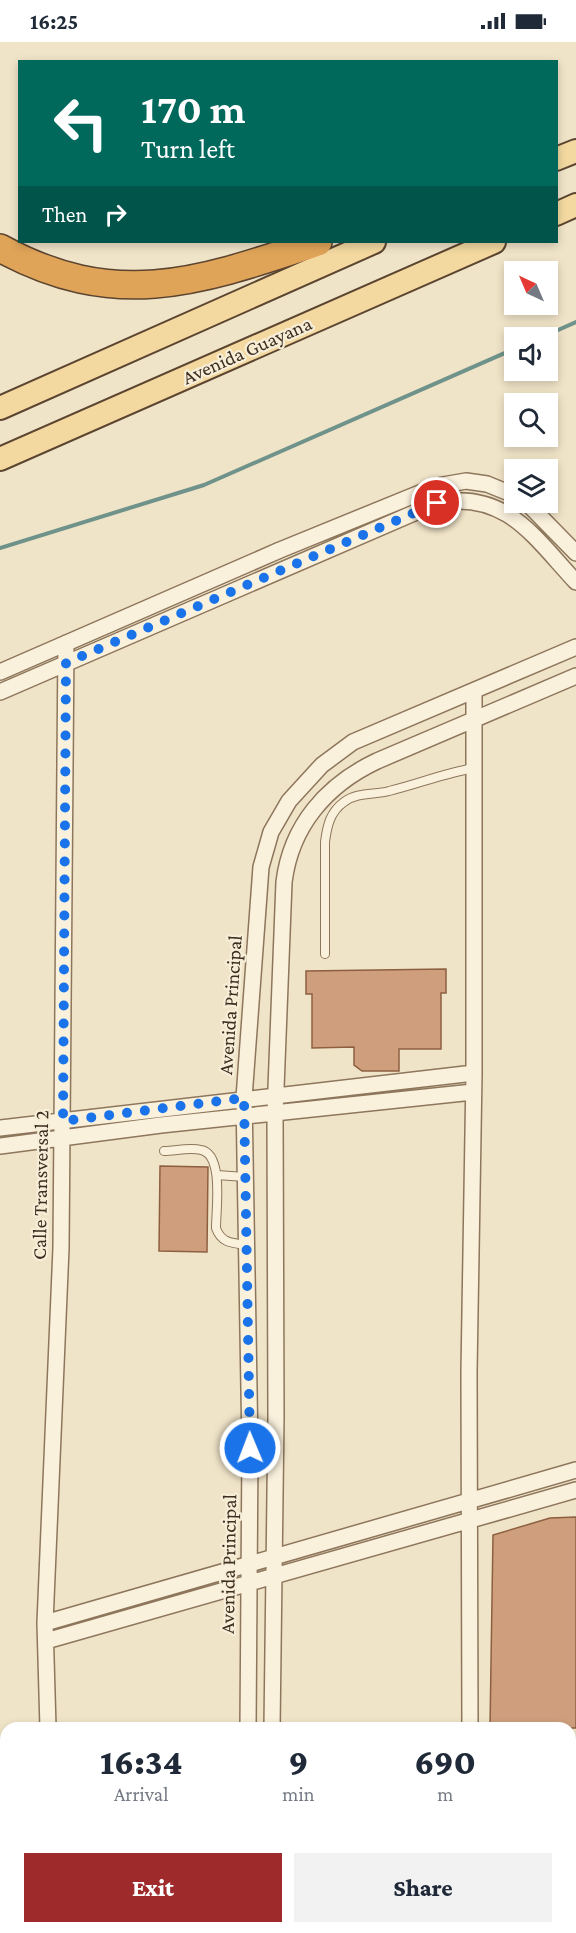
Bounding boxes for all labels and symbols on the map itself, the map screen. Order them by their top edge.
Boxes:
north arrow [504,261,558,315]
street label: Avenida Guayana [179,312,315,389]
pin [411,477,462,528]
street label: Avenida Principal [214,934,247,1076]
street label: Calle Transversal 2 [28,1110,52,1260]
position arrow [218,1416,282,1480]
street label: Avenida Principal [216,1494,241,1634]

